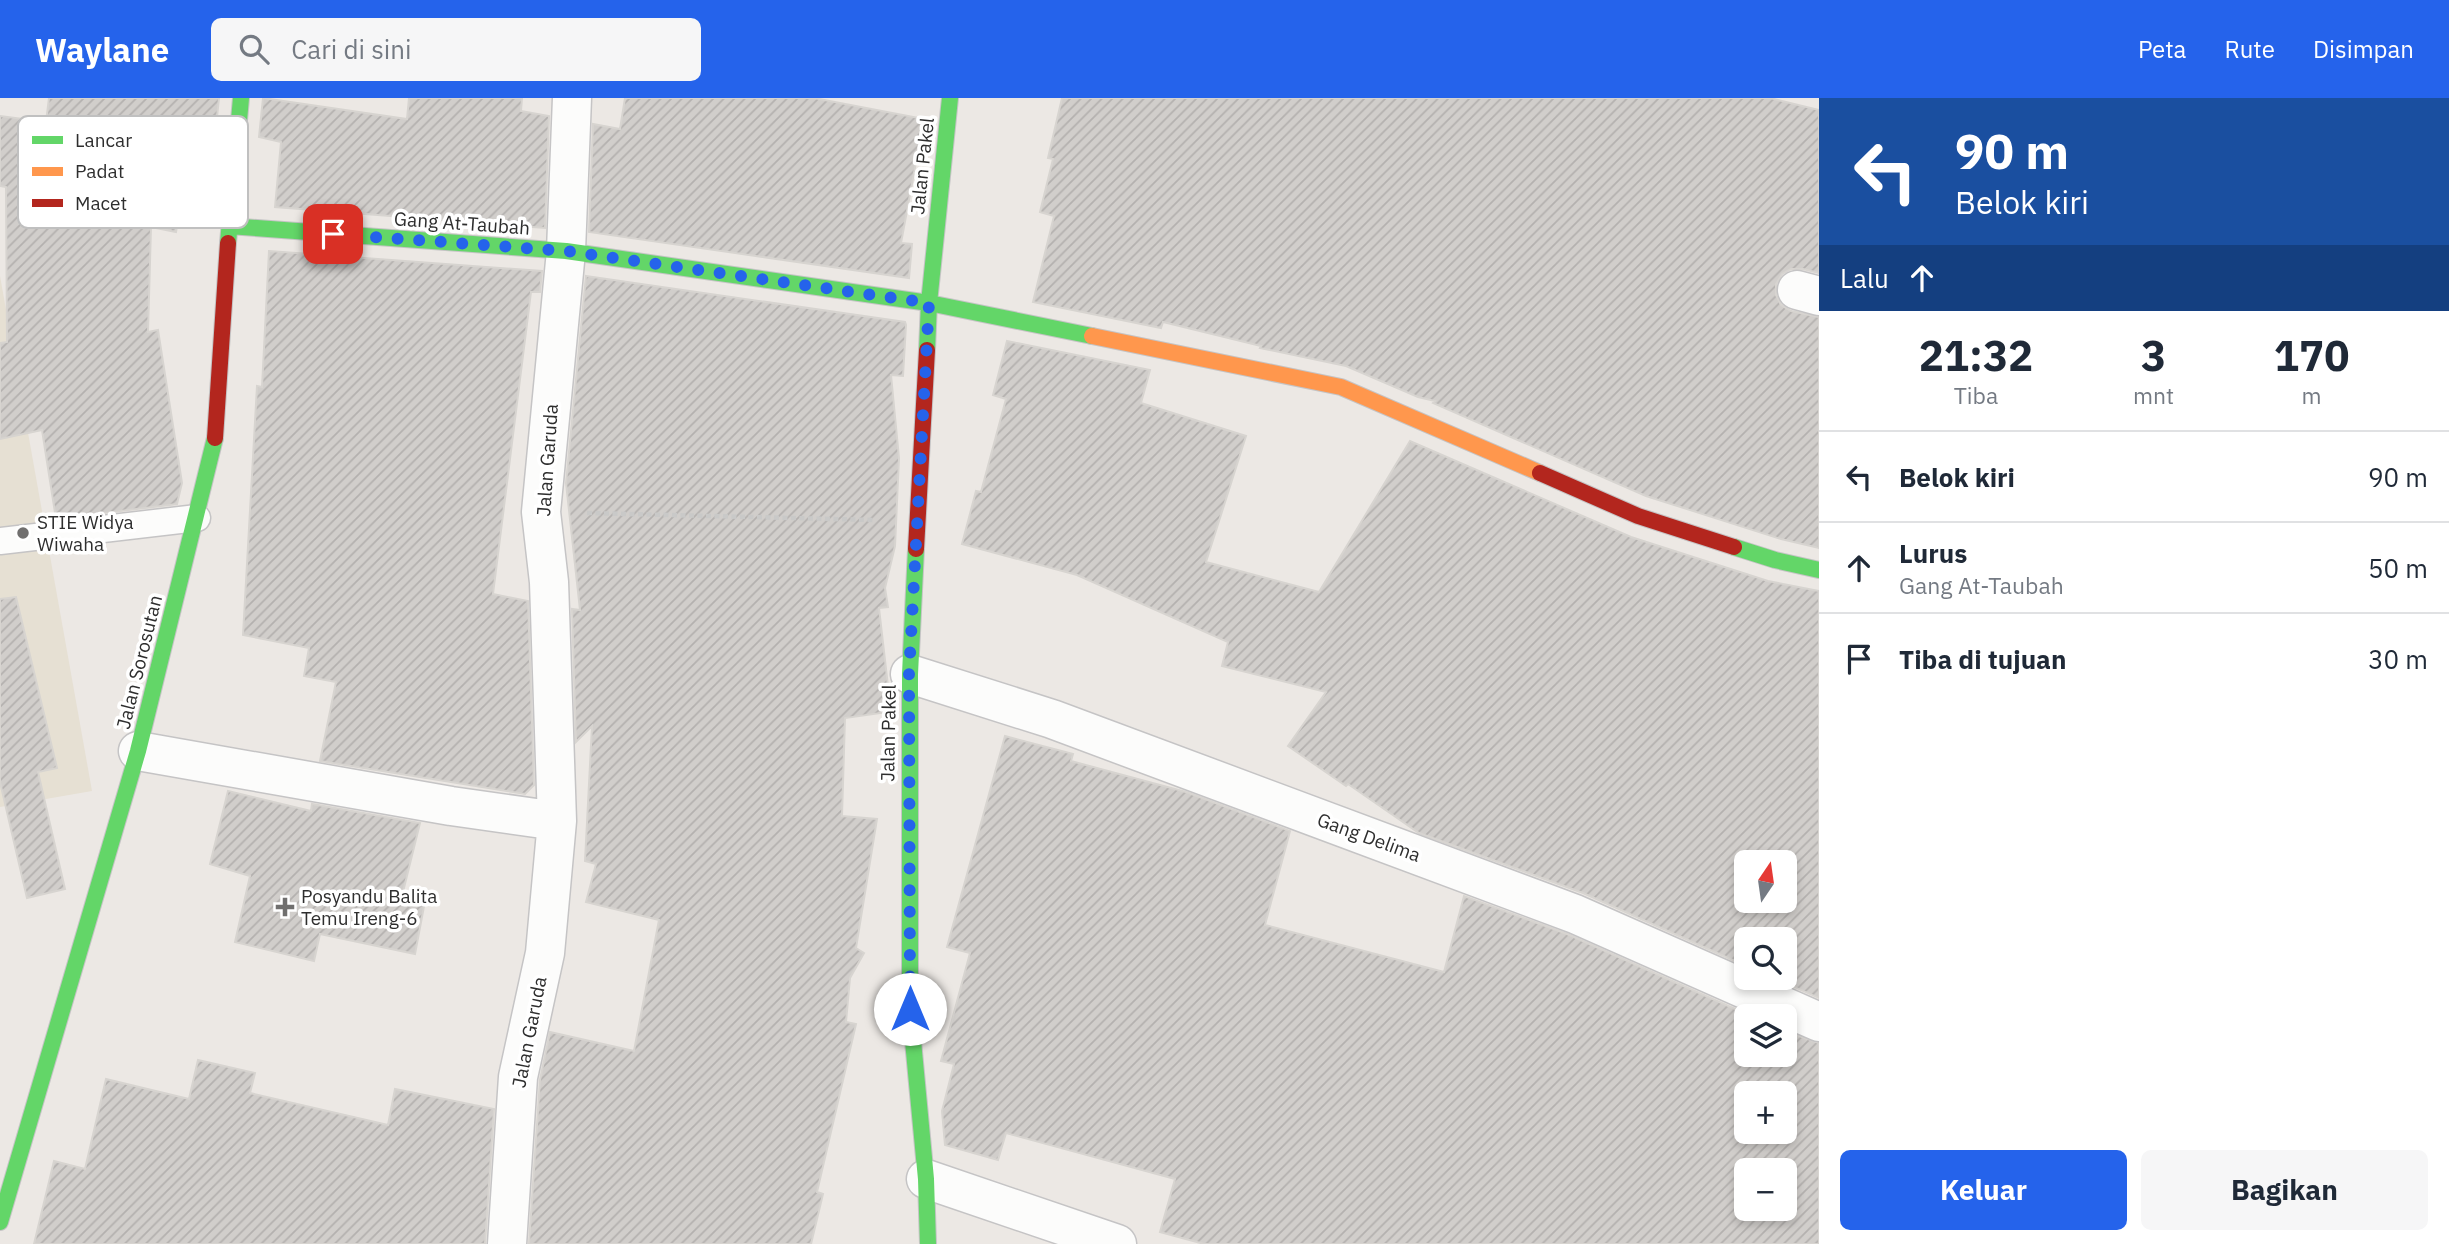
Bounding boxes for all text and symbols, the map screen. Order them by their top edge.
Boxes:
search box [211,18,701,81]
text: Waylane [35,28,169,71]
icon: search [235,30,273,68]
text: Cari di sini [291,32,412,66]
text: Peta [2138,33,2186,65]
text: Rute [2224,33,2275,65]
text: Disimpan [2313,33,2414,65]
legend [18,116,248,228]
street label: Jalan Pakel [905,116,939,216]
text: 90 m [1955,119,2069,182]
icon: left [1840,126,1931,217]
text: Lancar [75,128,132,152]
text: Padat [75,159,124,183]
text: Belok kiri [1955,181,2089,223]
text: Macet [75,191,127,215]
pin [303,204,363,264]
street label: Gang At-Taubah [393,206,531,240]
icon: arrive [314,215,352,253]
icon: ahead [1903,259,1941,297]
text: Lalu [1840,261,1889,295]
text: 21:32 [1919,328,2033,383]
text: 3 [2141,328,2166,383]
text: 170 [2274,328,2349,383]
text: Tiba [1954,380,1998,410]
text: mnt [2133,380,2174,410]
text: m [2302,380,2322,410]
street label: Jalan Garuda [531,403,563,517]
icon: left [1840,458,1878,496]
text: Belok kiri [1899,460,2015,494]
text: 90 m [2368,460,2428,494]
place label: STIE Widya Wiwaha [37,510,134,556]
marker: STIE Widya Wiwaha [15,525,31,541]
text: Lurus [1899,536,1967,570]
icon: ahead [1840,549,1878,587]
text: 50 m [2368,551,2428,585]
text: Gang At-Taubah [1899,570,2064,600]
street label: Jalan Sorosutan [111,592,167,732]
icon: arrive [1840,640,1878,678]
text: Tiba di tujuan [1899,642,2066,676]
text: 30 m [2368,642,2428,676]
street label: Jalan Pakel [875,684,901,782]
street label: Gang Delima [1314,807,1424,867]
north arrow [1734,850,1797,914]
map controls [1734,850,1797,1221]
place label: Posyandu Balita Temu Ireng-6 [301,884,437,930]
marker: Posyandu Balita Temu Ireng-6 [275,897,295,917]
button: search [1734,927,1797,990]
position arrow [873,972,947,1046]
street label: Jalan Garuda [506,974,552,1090]
button: layers [1734,1004,1797,1067]
button: + [1734,1081,1797,1144]
button: Keluar [1840,1150,2127,1230]
button: Bagikan [2141,1150,2428,1230]
button: − [1734,1158,1797,1221]

